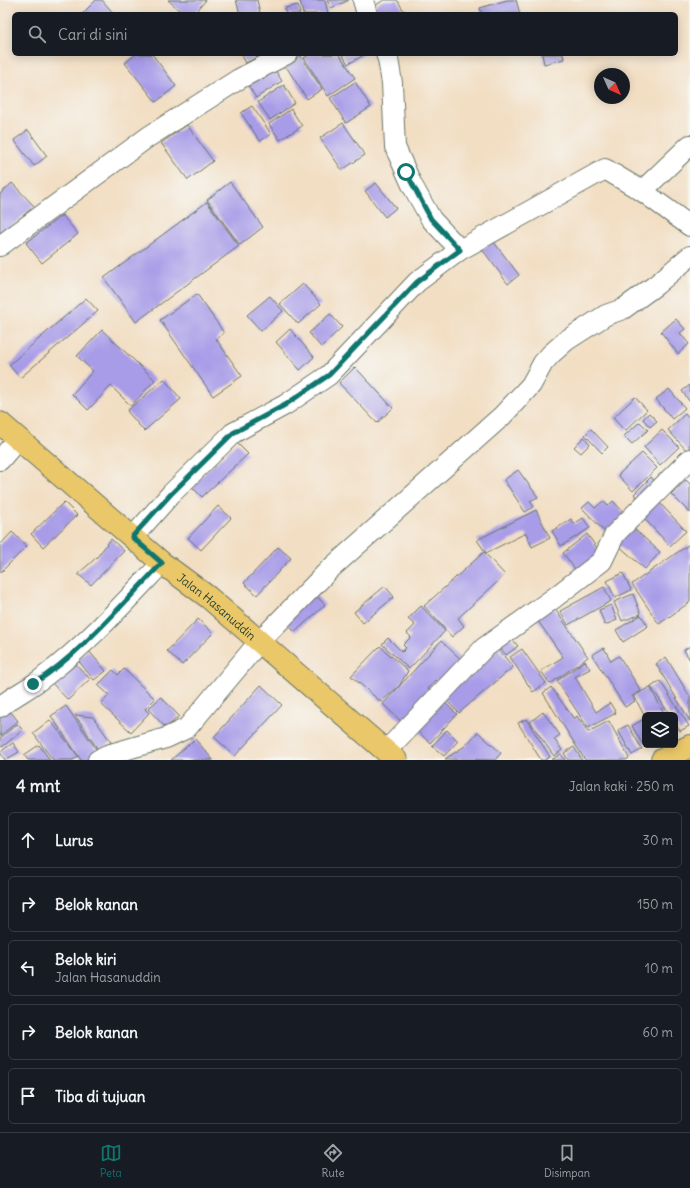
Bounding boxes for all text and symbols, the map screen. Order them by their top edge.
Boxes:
search box [12,12,678,56]
icon: search [26,23,48,45]
text: Cari di sini [58,25,127,44]
north arrow [594,68,630,104]
route start [397,163,415,181]
street label: Jalan Hasanuddin [174,569,259,643]
route end [24,675,42,693]
map controls [642,712,678,748]
button: layers [642,712,678,748]
text: 4 mnt [16,775,60,797]
text: Jalan kaki · 250 m [569,778,674,795]
icon: ahead [17,829,39,851]
text: Lurus [55,831,93,850]
text: 30 m [643,832,673,849]
icon: right [17,893,39,915]
text: Belok kanan [55,895,138,914]
text: 150 m [637,896,673,913]
text: Belok kiri [55,950,116,969]
icon: left [17,957,39,979]
text: 10 m [645,960,673,977]
text: Jalan Hasanuddin [55,969,161,986]
icon: right [17,1021,39,1043]
text: Belok kanan [55,1023,138,1042]
text: 60 m [642,1024,673,1041]
icon: arrive [17,1085,39,1107]
text: Tiba di tujuan [55,1087,145,1106]
tab: Peta [100,1142,122,1180]
tab: Rute [321,1142,344,1180]
tab: Disimpan [544,1142,590,1180]

